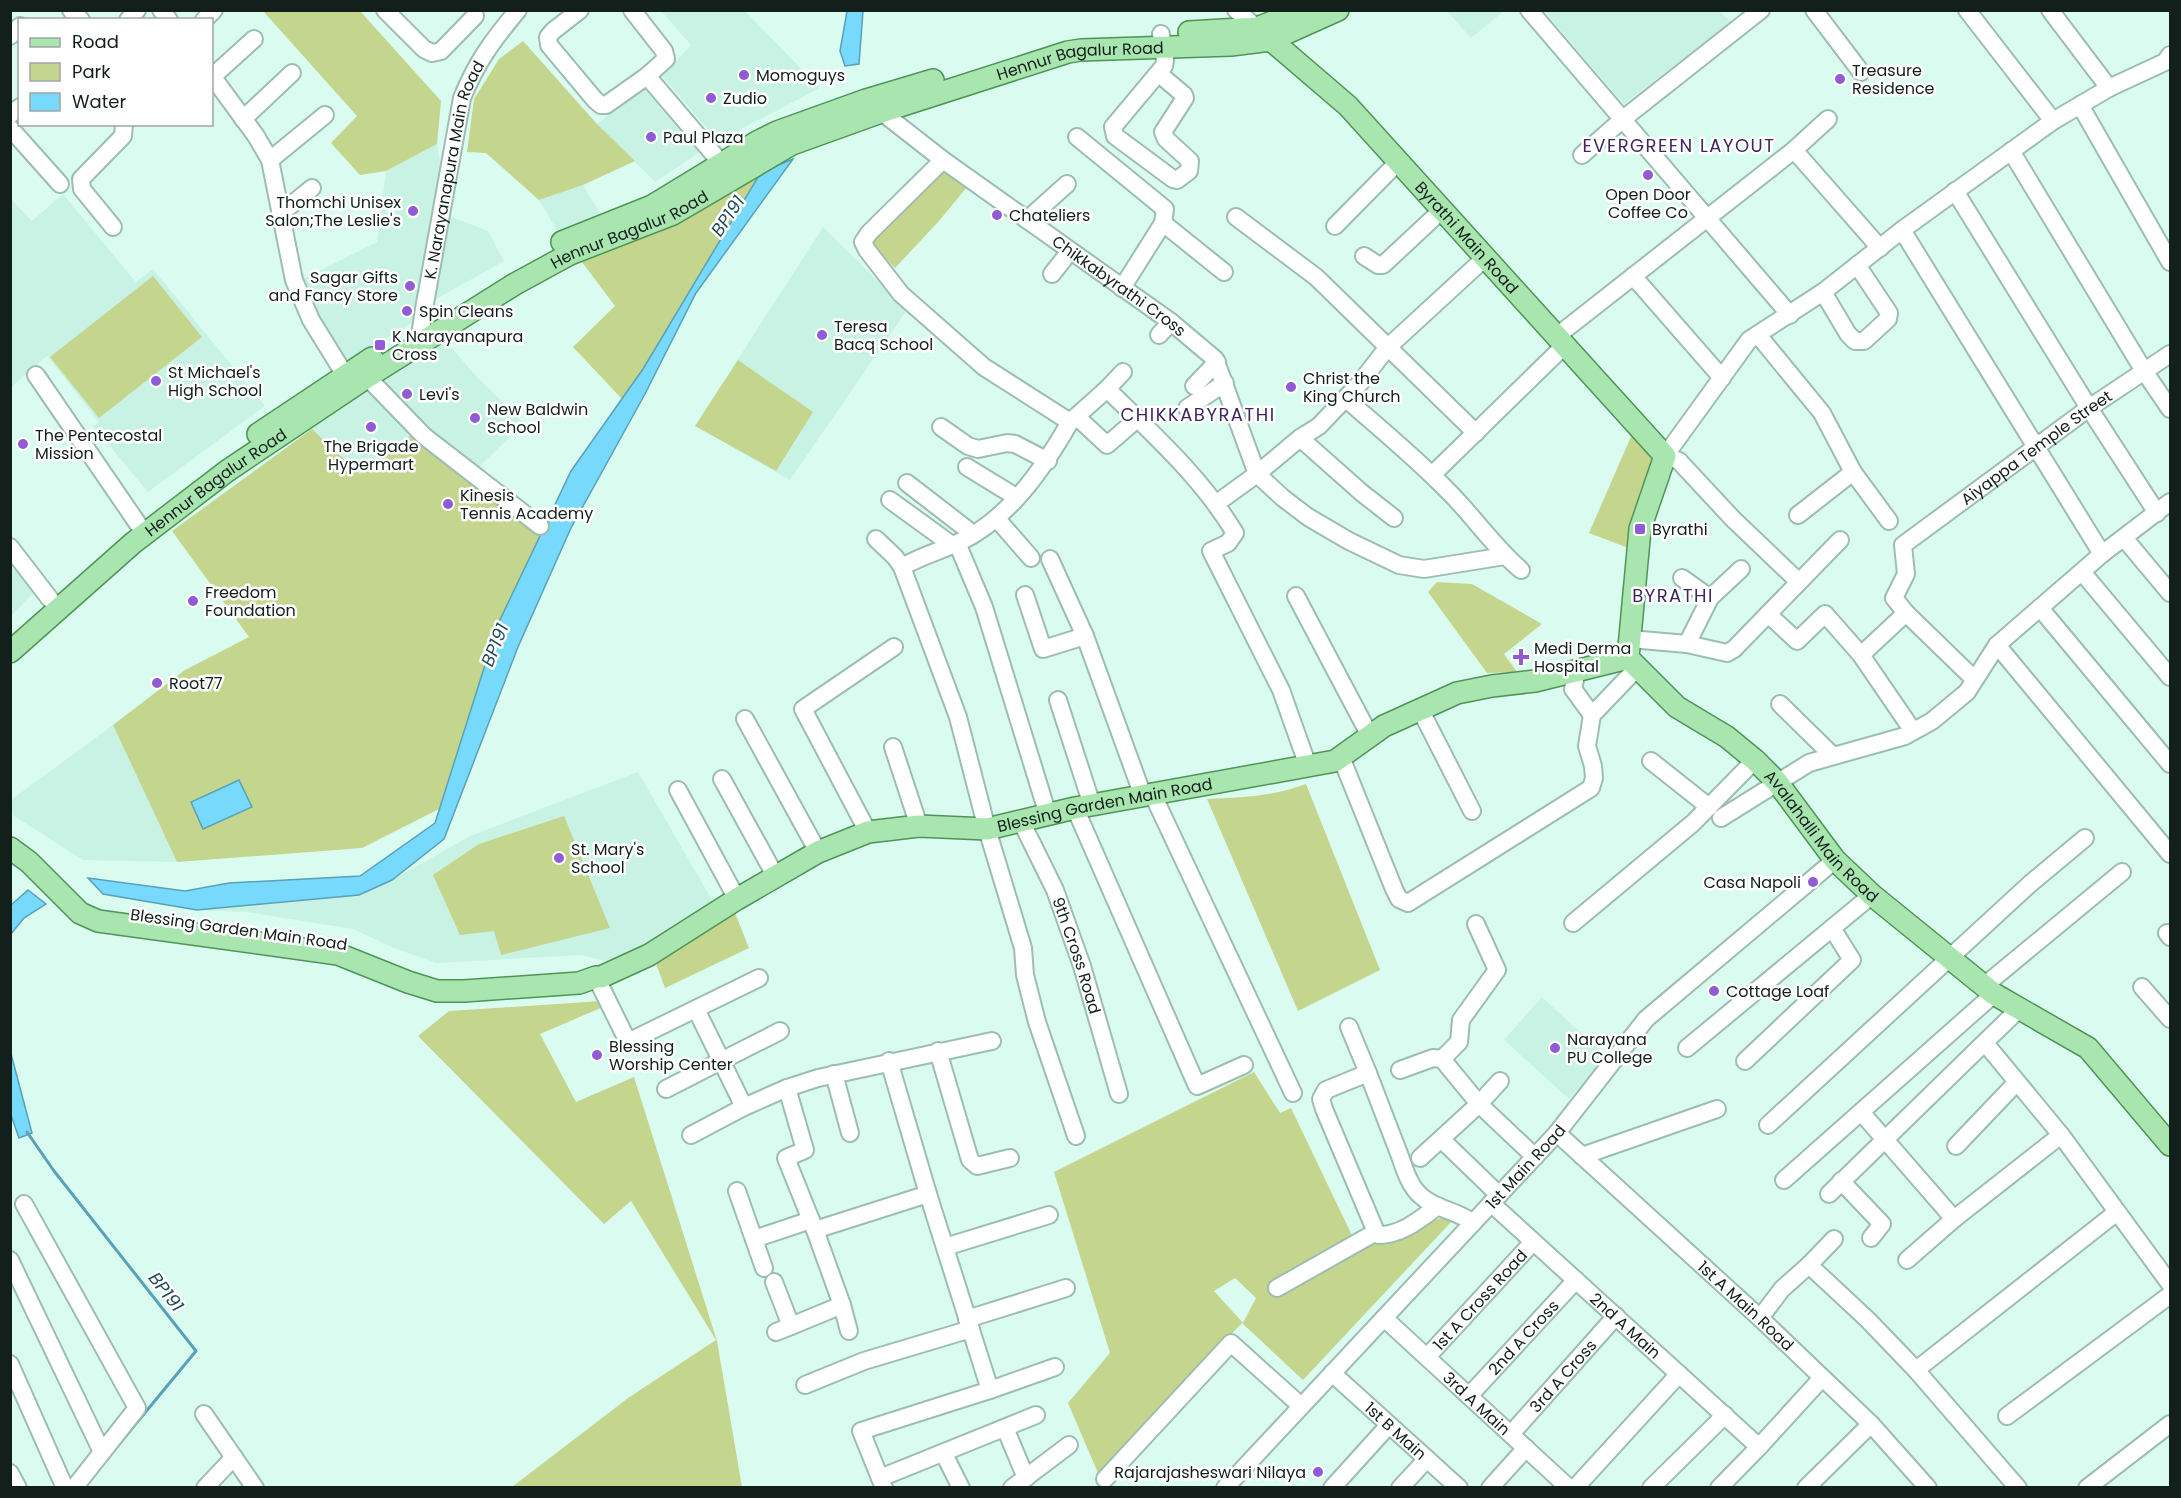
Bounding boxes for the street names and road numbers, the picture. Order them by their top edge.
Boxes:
street label: Hennur Bagalur Road [994,36,1164,86]
street label: K. Narayanapura Main Road [419,56,490,281]
street label: Byrathi Main Road [1409,176,1524,299]
street label: Hennur Bagalur Road [546,185,713,275]
street label: Chikkabyrathi Cross [1047,230,1191,342]
street label: Aiyappa Temple Street [1956,385,2117,511]
street label: Hennur Bagalur Road [140,423,291,542]
street label: Avalahalli Main Road [1759,765,1883,908]
street label: Blessing Garden Main Road [995,772,1214,838]
street label: 9th Cross Road [1046,894,1106,1017]
street label: Blessing Garden Main Road [129,903,349,956]
street label: 1st Main Road [1481,1120,1571,1214]
street label: 1st A Cross Road [1428,1244,1533,1356]
street label: 1st A Main Road [1693,1256,1799,1356]
street label: 2nd A Main [1585,1288,1666,1364]
street label: 2nd A Cross [1483,1295,1564,1380]
street label: 3rd A Cross [1524,1334,1602,1418]
street label: 3rd A Main [1438,1367,1515,1441]
street label: 1st B Main [1359,1397,1431,1465]

